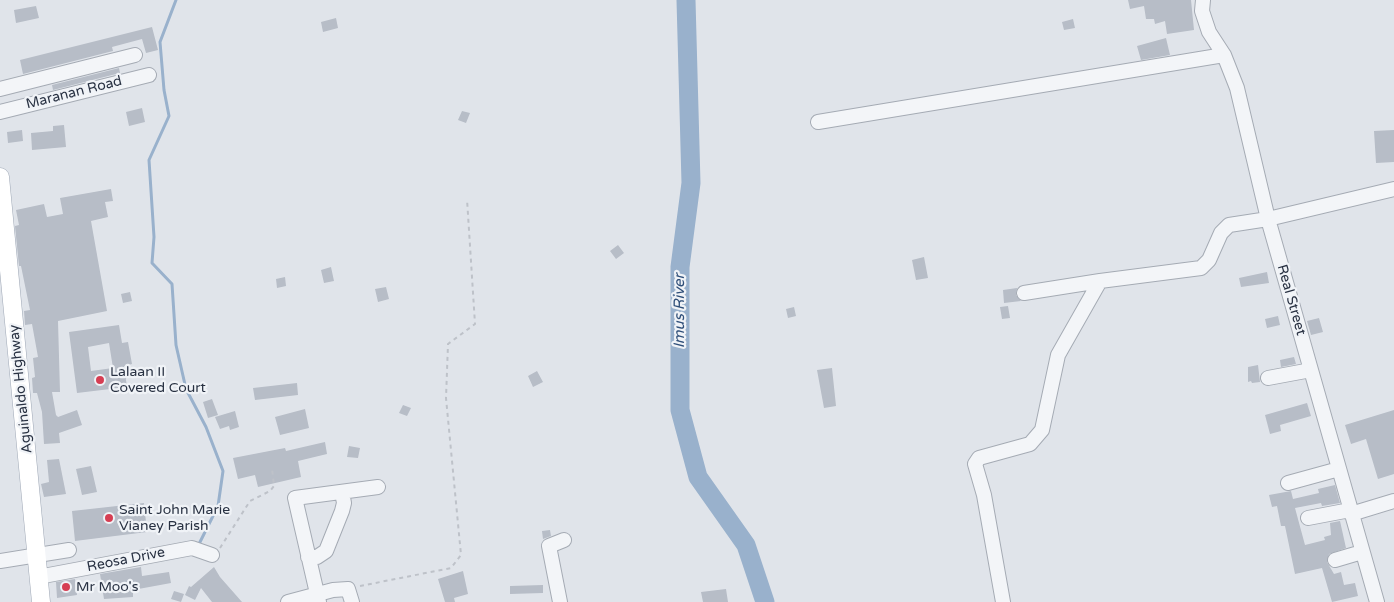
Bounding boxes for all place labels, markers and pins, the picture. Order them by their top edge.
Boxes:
place label: Lalaan II Covered Court [110,364,206,397]
marker: Lalaan II Covered Court [94,374,106,386]
place label: Saint John Marie Vianey Parish [119,502,230,534]
marker: Saint John Marie Vianey Parish [103,512,115,524]
place label: Mr Moo's [76,579,138,595]
marker: Mr Moo's [60,581,72,593]

